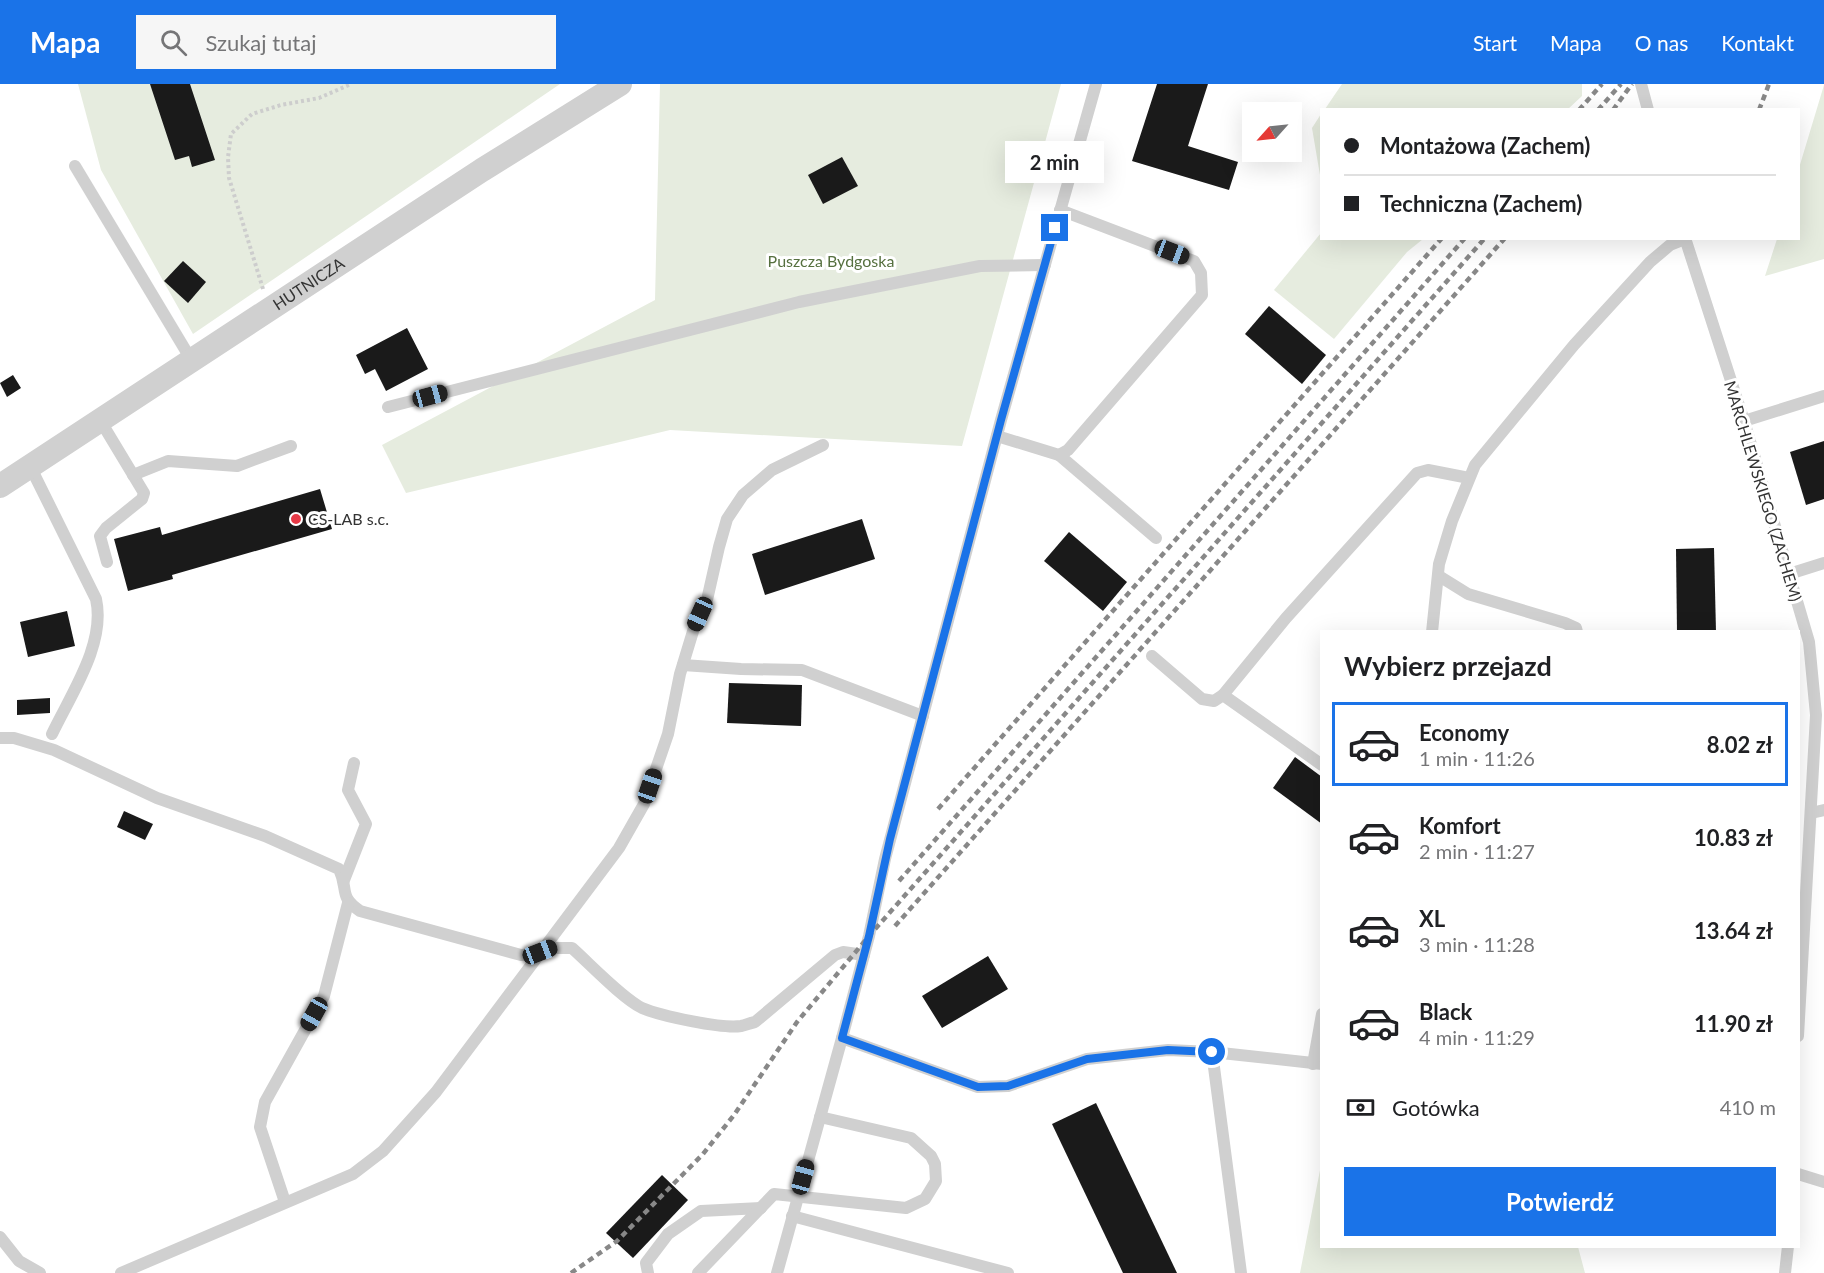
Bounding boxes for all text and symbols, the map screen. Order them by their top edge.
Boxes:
search box [136,15,556,69]
text: Mapa [30,25,100,59]
icon: search [157,26,190,59]
text: Szukaj tutaj [205,29,316,56]
text: Start [1473,30,1517,55]
text: Mapa [1550,30,1602,55]
text: O nas [1635,30,1688,55]
text: Kontakt [1721,30,1794,55]
north arrow [1242,102,1302,162]
map controls [1242,102,1302,162]
text: Montażowa (Zachem) [1380,132,1590,159]
callout: 2 min [1006,141,1104,183]
text: 2 min [1030,150,1079,174]
text: Techniczna (Zachem) [1380,190,1582,217]
route end [1041,214,1068,241]
car [1152,237,1192,267]
park label: Puszcza Bydgoska [768,251,894,270]
street label: HUTNICZA [269,253,348,314]
street label: MARCHLEWSKIEGO (ZACHEM) [1721,378,1806,603]
car [410,383,450,409]
place label: CS-LAB s.c. [308,509,389,528]
marker: CS-LAB s.c. [289,512,303,526]
car [684,594,716,634]
text: Wybierz przejazd [1344,649,1552,682]
icon: car [1347,717,1401,771]
text: Economy [1419,719,1509,746]
text: 8.02 zł [1707,731,1773,758]
text: 1 min · 11:26 [1419,746,1535,770]
car [636,766,664,806]
icon: car [1347,810,1401,864]
text: Komfort [1419,812,1501,839]
text: 10.83 zł [1694,824,1773,851]
text: 2 min · 11:27 [1419,839,1535,863]
icon: car [1347,903,1401,957]
text: XL [1419,905,1445,932]
text: 13.64 zł [1694,917,1773,944]
text: 3 min · 11:28 [1419,932,1535,956]
car [520,937,560,967]
car [297,994,331,1034]
icon: car [1347,996,1401,1050]
text: Black [1419,998,1472,1025]
text: 11.90 zł [1694,1010,1773,1037]
text: 4 min · 11:29 [1419,1025,1535,1049]
route start [1198,1038,1225,1065]
icon: cash [1344,1091,1377,1124]
text: Gotówka [1392,1094,1480,1121]
text: 410 m [1720,1095,1776,1119]
car [790,1157,816,1197]
button: Potwierdź [1344,1167,1776,1236]

